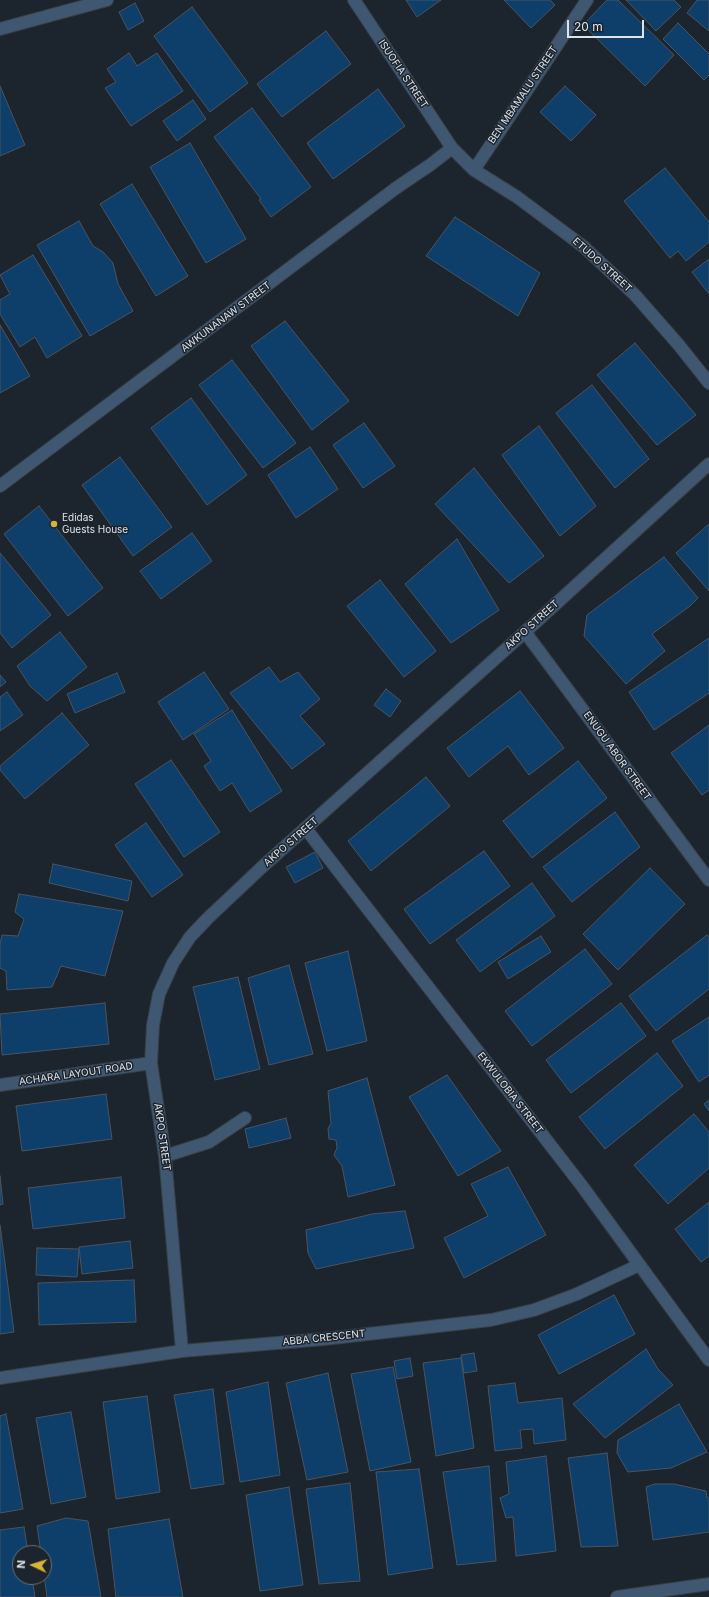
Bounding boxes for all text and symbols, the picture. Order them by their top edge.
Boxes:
scale bar [569,12,646,38]
text: 20 m [574,19,603,34]
street label: ISUOFIA STREET [376,37,430,111]
street label: BEN MBAMALU STREET [486,44,560,146]
street label: ETUDO STREET [570,235,634,295]
street label: AWKUNANAW STREET [179,279,273,355]
place label: Edidas Guests House [62,512,128,536]
marker: Edidas Guests House [49,519,59,529]
street label: AKPO STREET [503,598,561,652]
street label: ENUGU ABOR STREET [581,709,653,803]
street label: AKPO STREET [261,815,321,869]
street label: EKWULOBIA STREET [475,1050,545,1136]
street label: ACHARA LAYOUT ROAD [18,1060,134,1088]
street label: AKPO STREET [151,1102,173,1172]
street label: ABBA CRESCENT [282,1328,366,1348]
north arrow [12,1545,52,1585]
text: N [14,1560,28,1569]

